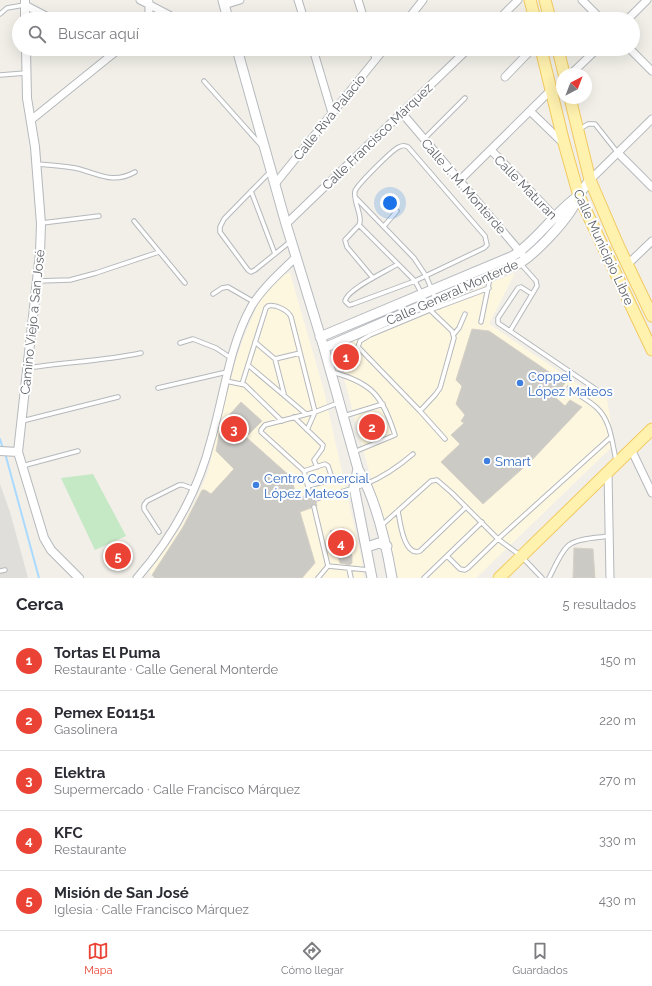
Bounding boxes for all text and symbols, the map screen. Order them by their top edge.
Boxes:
search box [12,12,640,56]
icon: search [26,23,48,45]
text: Buscar aquí [58,25,139,43]
north arrow [556,68,592,104]
street label: Calle Riva Palacio [290,71,369,163]
street label: Calle Francisco Márquez [319,80,436,193]
street label: Calle J. M. Monterde [418,136,509,237]
street label: Calle Maturan [491,152,560,223]
street label: Calle Municipio Libre [570,187,637,308]
your location [380,193,400,213]
street label: Camino Viejo a San José [17,248,48,395]
street label: Calle General Monterde [384,256,521,328]
pin: 1 [333,342,359,372]
place label: Coppel López Mateos [528,369,613,399]
marker: Coppel López Mateos [515,378,525,388]
pin: 2 [359,412,385,442]
pin: 3 [221,414,247,444]
place label: Smart [495,454,531,469]
marker: Smart [482,456,492,466]
place label: Centro Comercial López Mateos [264,471,369,501]
marker: Centro Comercial López Mateos [251,480,261,490]
pin: 4 [328,528,354,558]
pin: 5 [105,541,131,571]
text: Cerca [16,594,64,614]
text: 5 resultados [563,597,636,612]
text: Tortas El Puma [54,644,160,662]
text: 1 [26,653,32,668]
text: 150 m [600,653,636,668]
text: Restaurante · Calle General Monterde [54,662,278,677]
text: Pemex E01151 [54,704,155,722]
text: 2 [25,713,33,728]
text: 220 m [599,713,636,728]
text: Gasolinera [54,722,118,737]
text: Elektra [54,764,105,782]
text: 3 [25,773,33,788]
text: 270 m [599,773,636,788]
text: Supermercado · Calle Francisco Márquez [54,782,300,797]
text: KFC [54,824,83,842]
text: 4 [25,833,33,848]
text: 330 m [599,833,636,848]
text: Restaurante [54,842,126,857]
text: Misión de San José [54,884,189,902]
text: 5 [25,893,33,908]
text: 430 m [599,893,636,908]
text: Iglesia · Calle Francisco Márquez [54,902,249,917]
tab: Mapa [84,940,113,977]
tab: Cómo llegar [281,940,344,977]
tab: Guardados [512,940,568,977]

